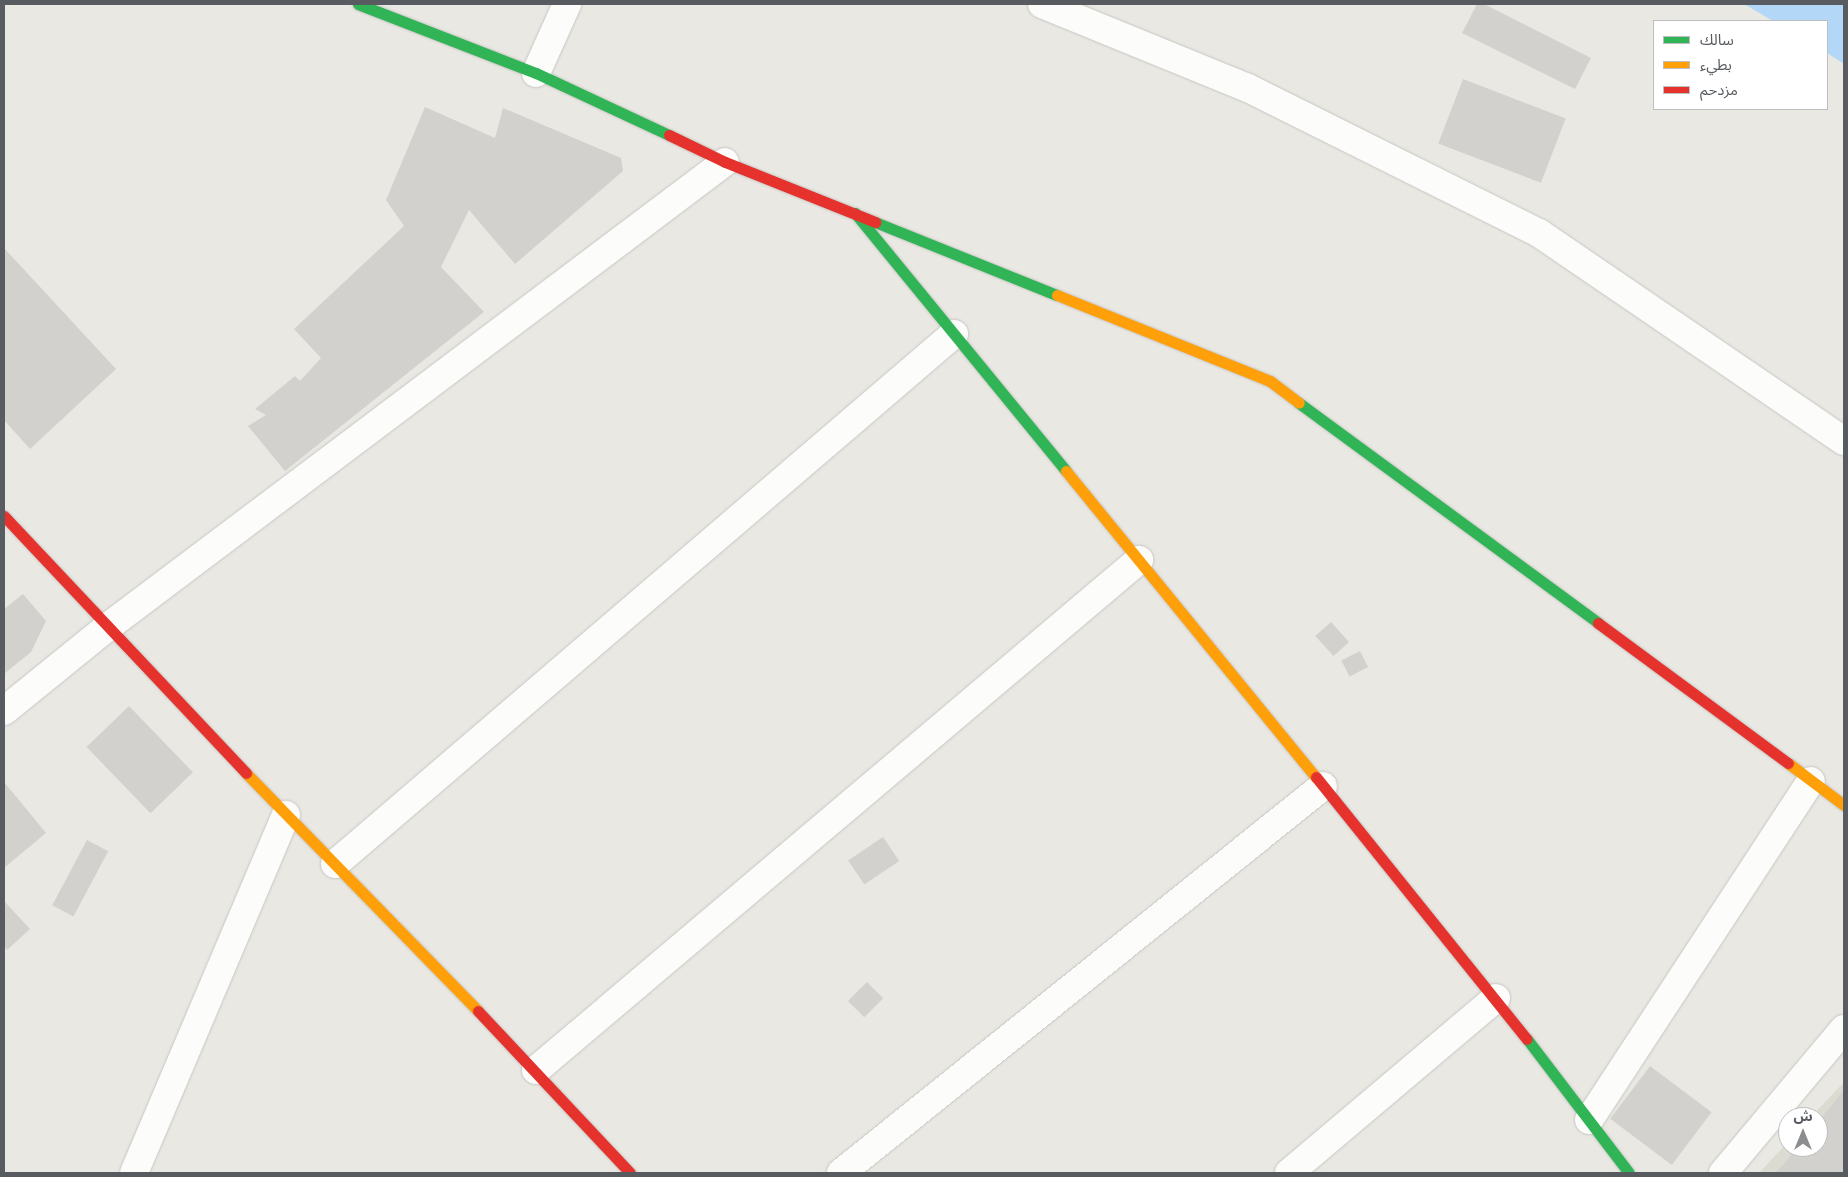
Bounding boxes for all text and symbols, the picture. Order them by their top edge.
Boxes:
legend [1653,20,1828,110]
text: سالك [1700,32,1734,51]
text: بطيء [1700,57,1732,76]
text: مزدحم [1700,82,1738,101]
north arrow [1778,1107,1828,1157]
text: ش [1793,1109,1813,1126]

